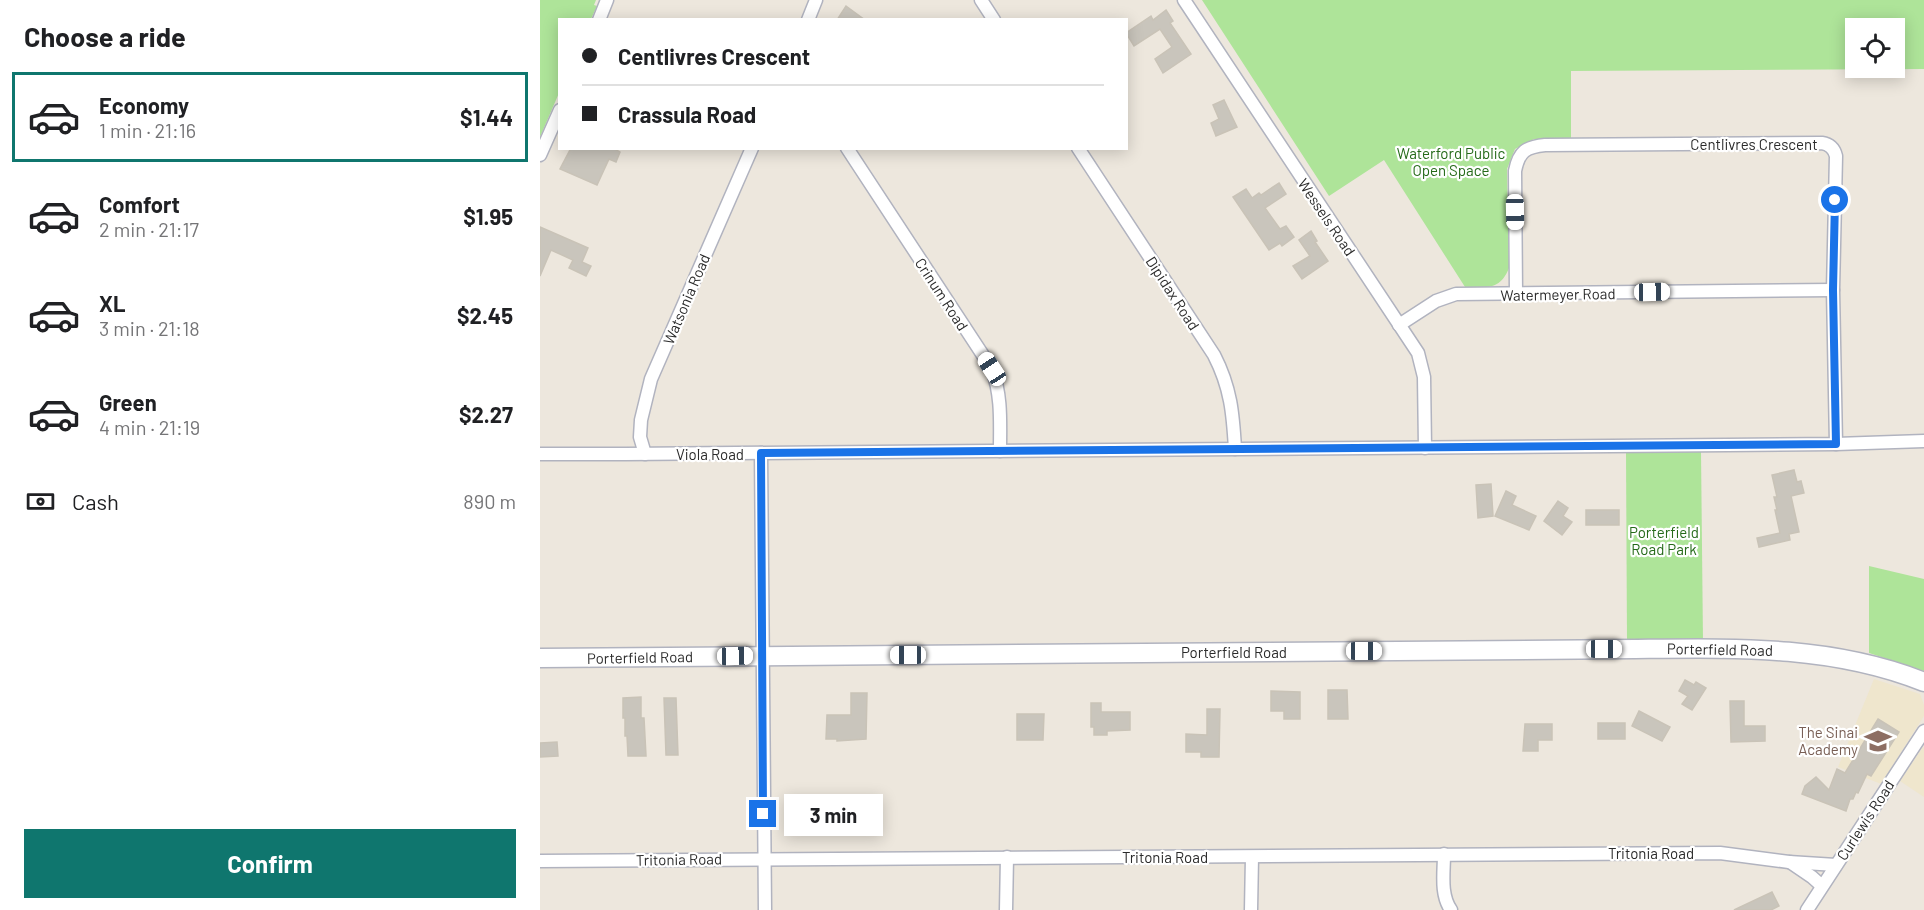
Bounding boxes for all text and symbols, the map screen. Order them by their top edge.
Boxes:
map controls [1845,18,1905,78]
button: locate [1845,18,1905,78]
text: Choose a ride [24,20,186,52]
text: Centlivres Crescent [618,43,810,69]
icon: car [27,90,81,144]
text: Economy [99,92,189,118]
text: Crassula Road [618,101,756,127]
text: $1.44 [460,104,513,130]
text: 1 min · 21:16 [99,118,196,142]
street label: Centlivres Crescent [1690,135,1818,153]
park label: Waterford Public Open Space [1397,144,1505,179]
street label: Wessels Road [1295,175,1359,259]
route start [1821,186,1848,213]
icon: car [27,189,81,243]
text: Comfort [99,191,180,217]
car [1506,194,1524,230]
text: $1.95 [463,203,513,229]
text: 2 min · 21:17 [99,217,199,241]
street label: Watsonia Road [659,251,713,347]
street label: Dipidax Road [1142,253,1204,333]
street label: Crinum Road [912,254,972,334]
car [1634,283,1670,301]
street label: Watermeyer Road [1500,284,1616,304]
icon: car [27,288,81,342]
text: XL [99,290,125,316]
text: $2.45 [457,302,513,328]
text: 3 min · 21:18 [99,316,200,340]
car [975,349,1009,389]
icon: car [27,387,81,441]
text: Green [99,389,157,415]
text: $2.27 [459,401,513,427]
text: 4 min · 21:19 [99,415,200,439]
street label: Viola Road [676,445,744,463]
icon: cash [24,485,57,518]
text: Cash [72,488,119,514]
text: 890 m [463,489,516,513]
park label: Porterfield Road Park [1629,523,1699,558]
street label: Porterfield Road [1667,639,1773,659]
car [1586,640,1622,658]
car [1346,642,1382,660]
street label: Porterfield Road [1181,643,1287,661]
car [890,646,926,664]
street label: Porterfield Road [587,647,693,667]
car [717,647,753,665]
place label: The Sinai Academy [1798,723,1858,758]
school or university icon: The Sinai Academy [1863,726,1893,756]
street label: Curlewis Road [1832,777,1898,863]
callout: 3 min [784,793,883,835]
route end [749,800,776,827]
text: 3 min [810,803,857,827]
button: Confirm [24,829,516,898]
street label: Tritonia Road [1608,844,1694,862]
street label: Tritonia Road [1122,848,1208,866]
street label: Tritonia Road [636,849,722,869]

